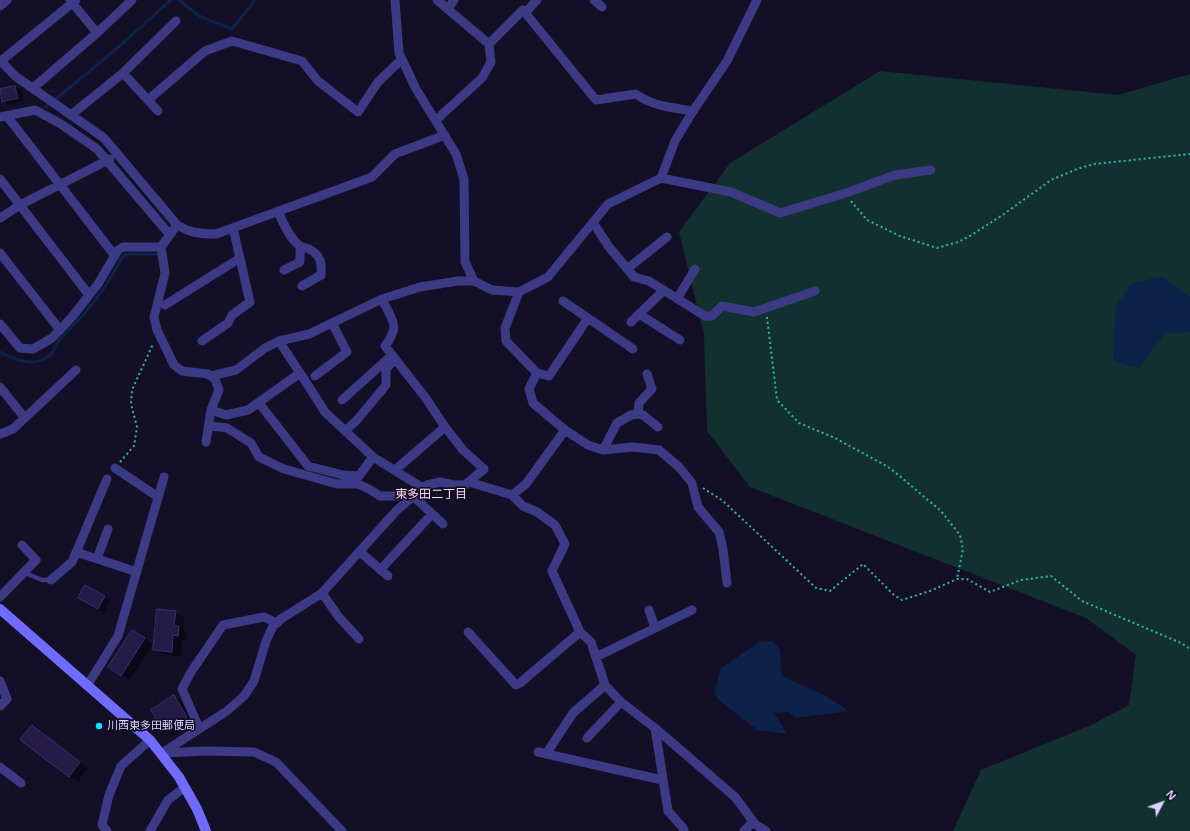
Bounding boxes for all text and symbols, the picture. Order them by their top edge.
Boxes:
district label: 東多田二丁目 [395,488,467,502]
place label: 川西東多田郵便局 [107,719,195,733]
marker: 川西東多田郵便局 [94,721,104,731]
north arrow [1142,783,1182,823]
text: N [1163,786,1180,803]

